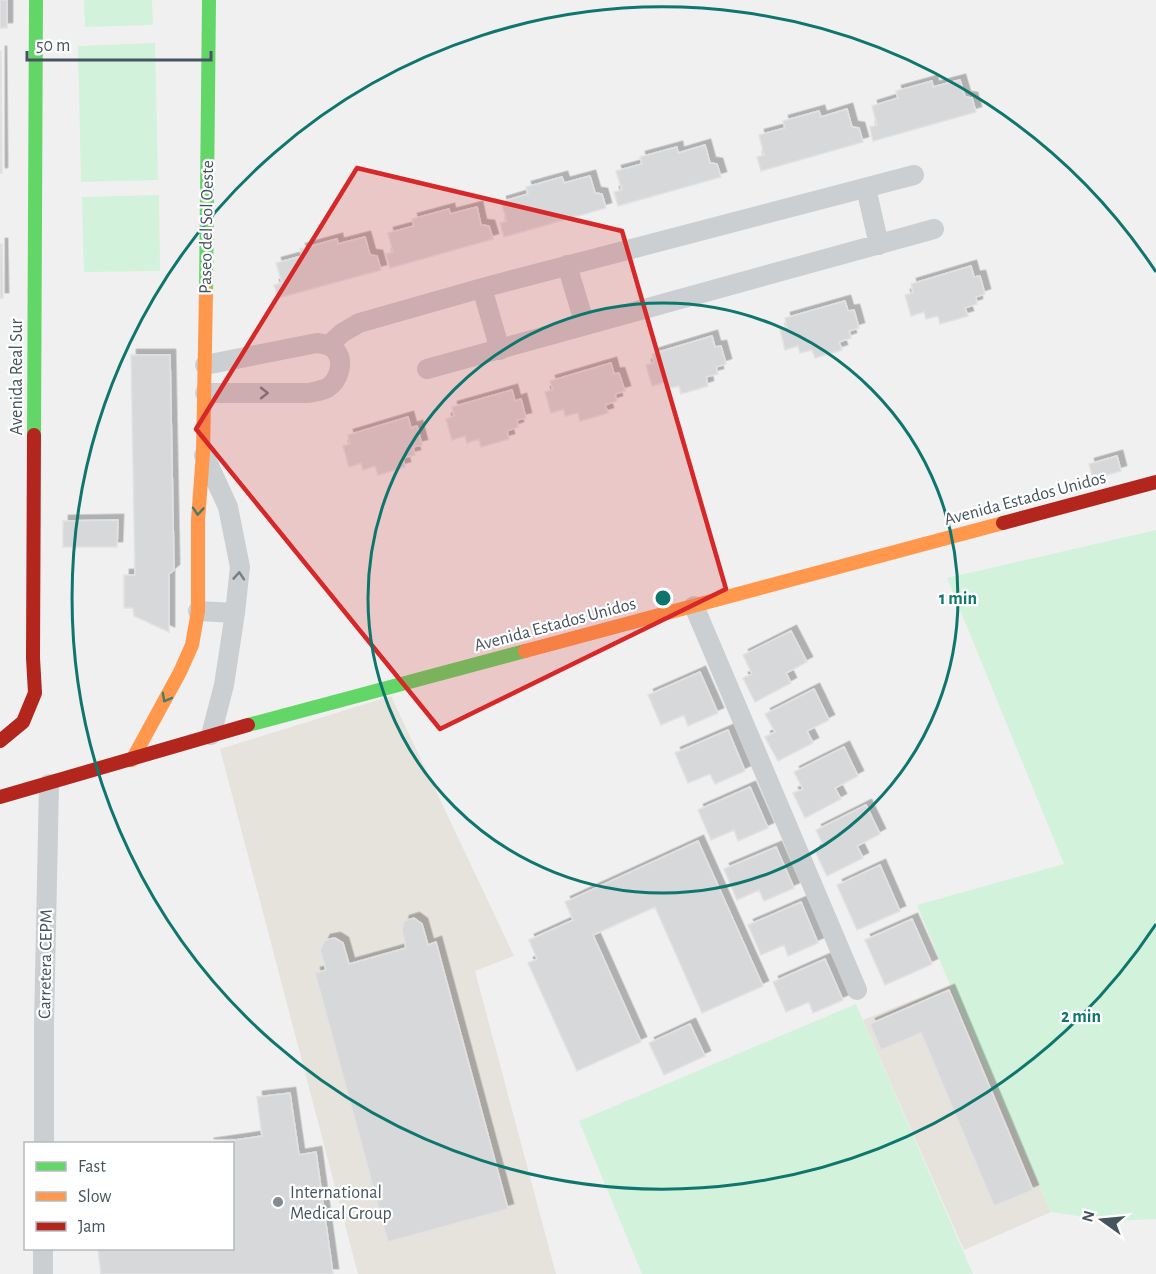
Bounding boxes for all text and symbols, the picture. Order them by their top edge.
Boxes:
scale bar [27,24,212,62]
text: 50 m [36,37,70,55]
street label: Paseo del Sol Oeste [197,160,217,294]
street label: Avenida Real Sur [8,318,26,435]
one-way arrow [259,387,268,399]
street label: Avenida Estados Unidos [943,469,1108,529]
one-way arrow [192,507,205,516]
one-way arrow [232,572,245,581]
centre of rings [653,588,673,608]
text: 1 min [939,590,977,608]
street label: Avenida Estados Unidos [473,595,638,655]
one-way arrow [162,692,173,702]
street label: Carretera CEPM [36,909,56,1019]
text: 2 min [1061,1008,1101,1026]
legend [24,1142,234,1250]
text: Fast [78,1158,106,1176]
place label: International Medical Group [290,1184,392,1223]
text: Slow [78,1188,111,1206]
north arrow [1072,1190,1132,1250]
marker: International Medical Group [271,1195,285,1209]
text: N [1079,1209,1098,1224]
text: Jam [78,1218,106,1236]

